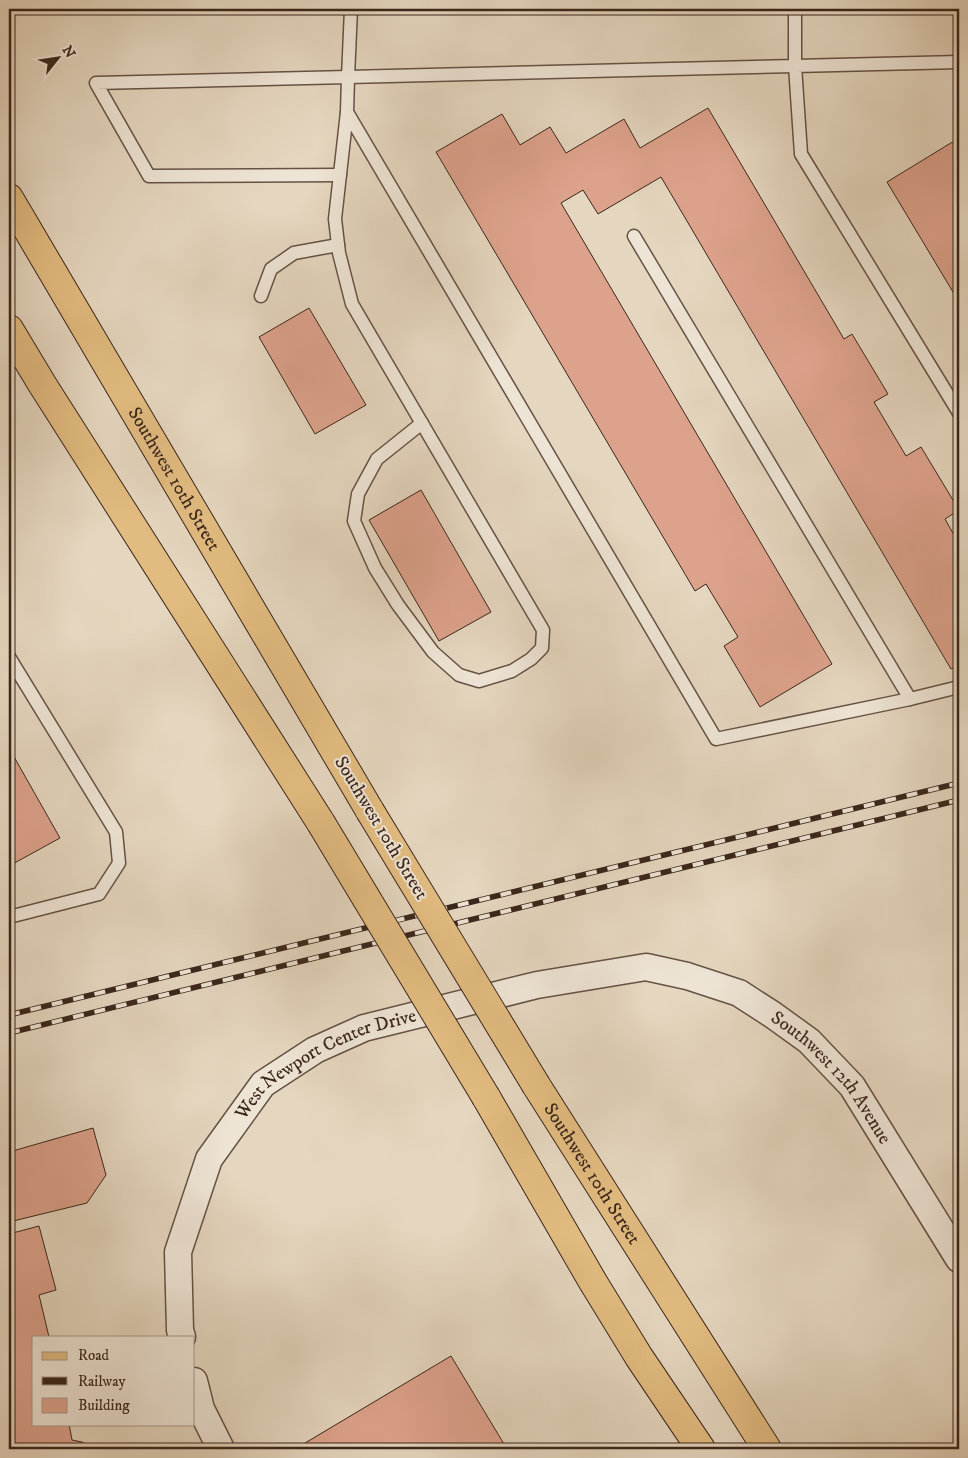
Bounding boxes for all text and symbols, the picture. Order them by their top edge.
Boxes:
north arrow [32,32,82,82]
text: N [58,43,79,62]
street label: Southwest 10th Street [123,403,226,555]
street label: Southwest 10th Street [329,752,433,904]
street label: West Newport Center Drive [229,1004,419,1125]
street label: Southwest 12th Avenue [767,1006,897,1148]
street label: Southwest 10th Street [539,1099,646,1249]
legend [32,1336,195,1426]
text: Road [78,1346,110,1365]
text: Railway [78,1372,126,1391]
text: Building [78,1396,130,1415]

